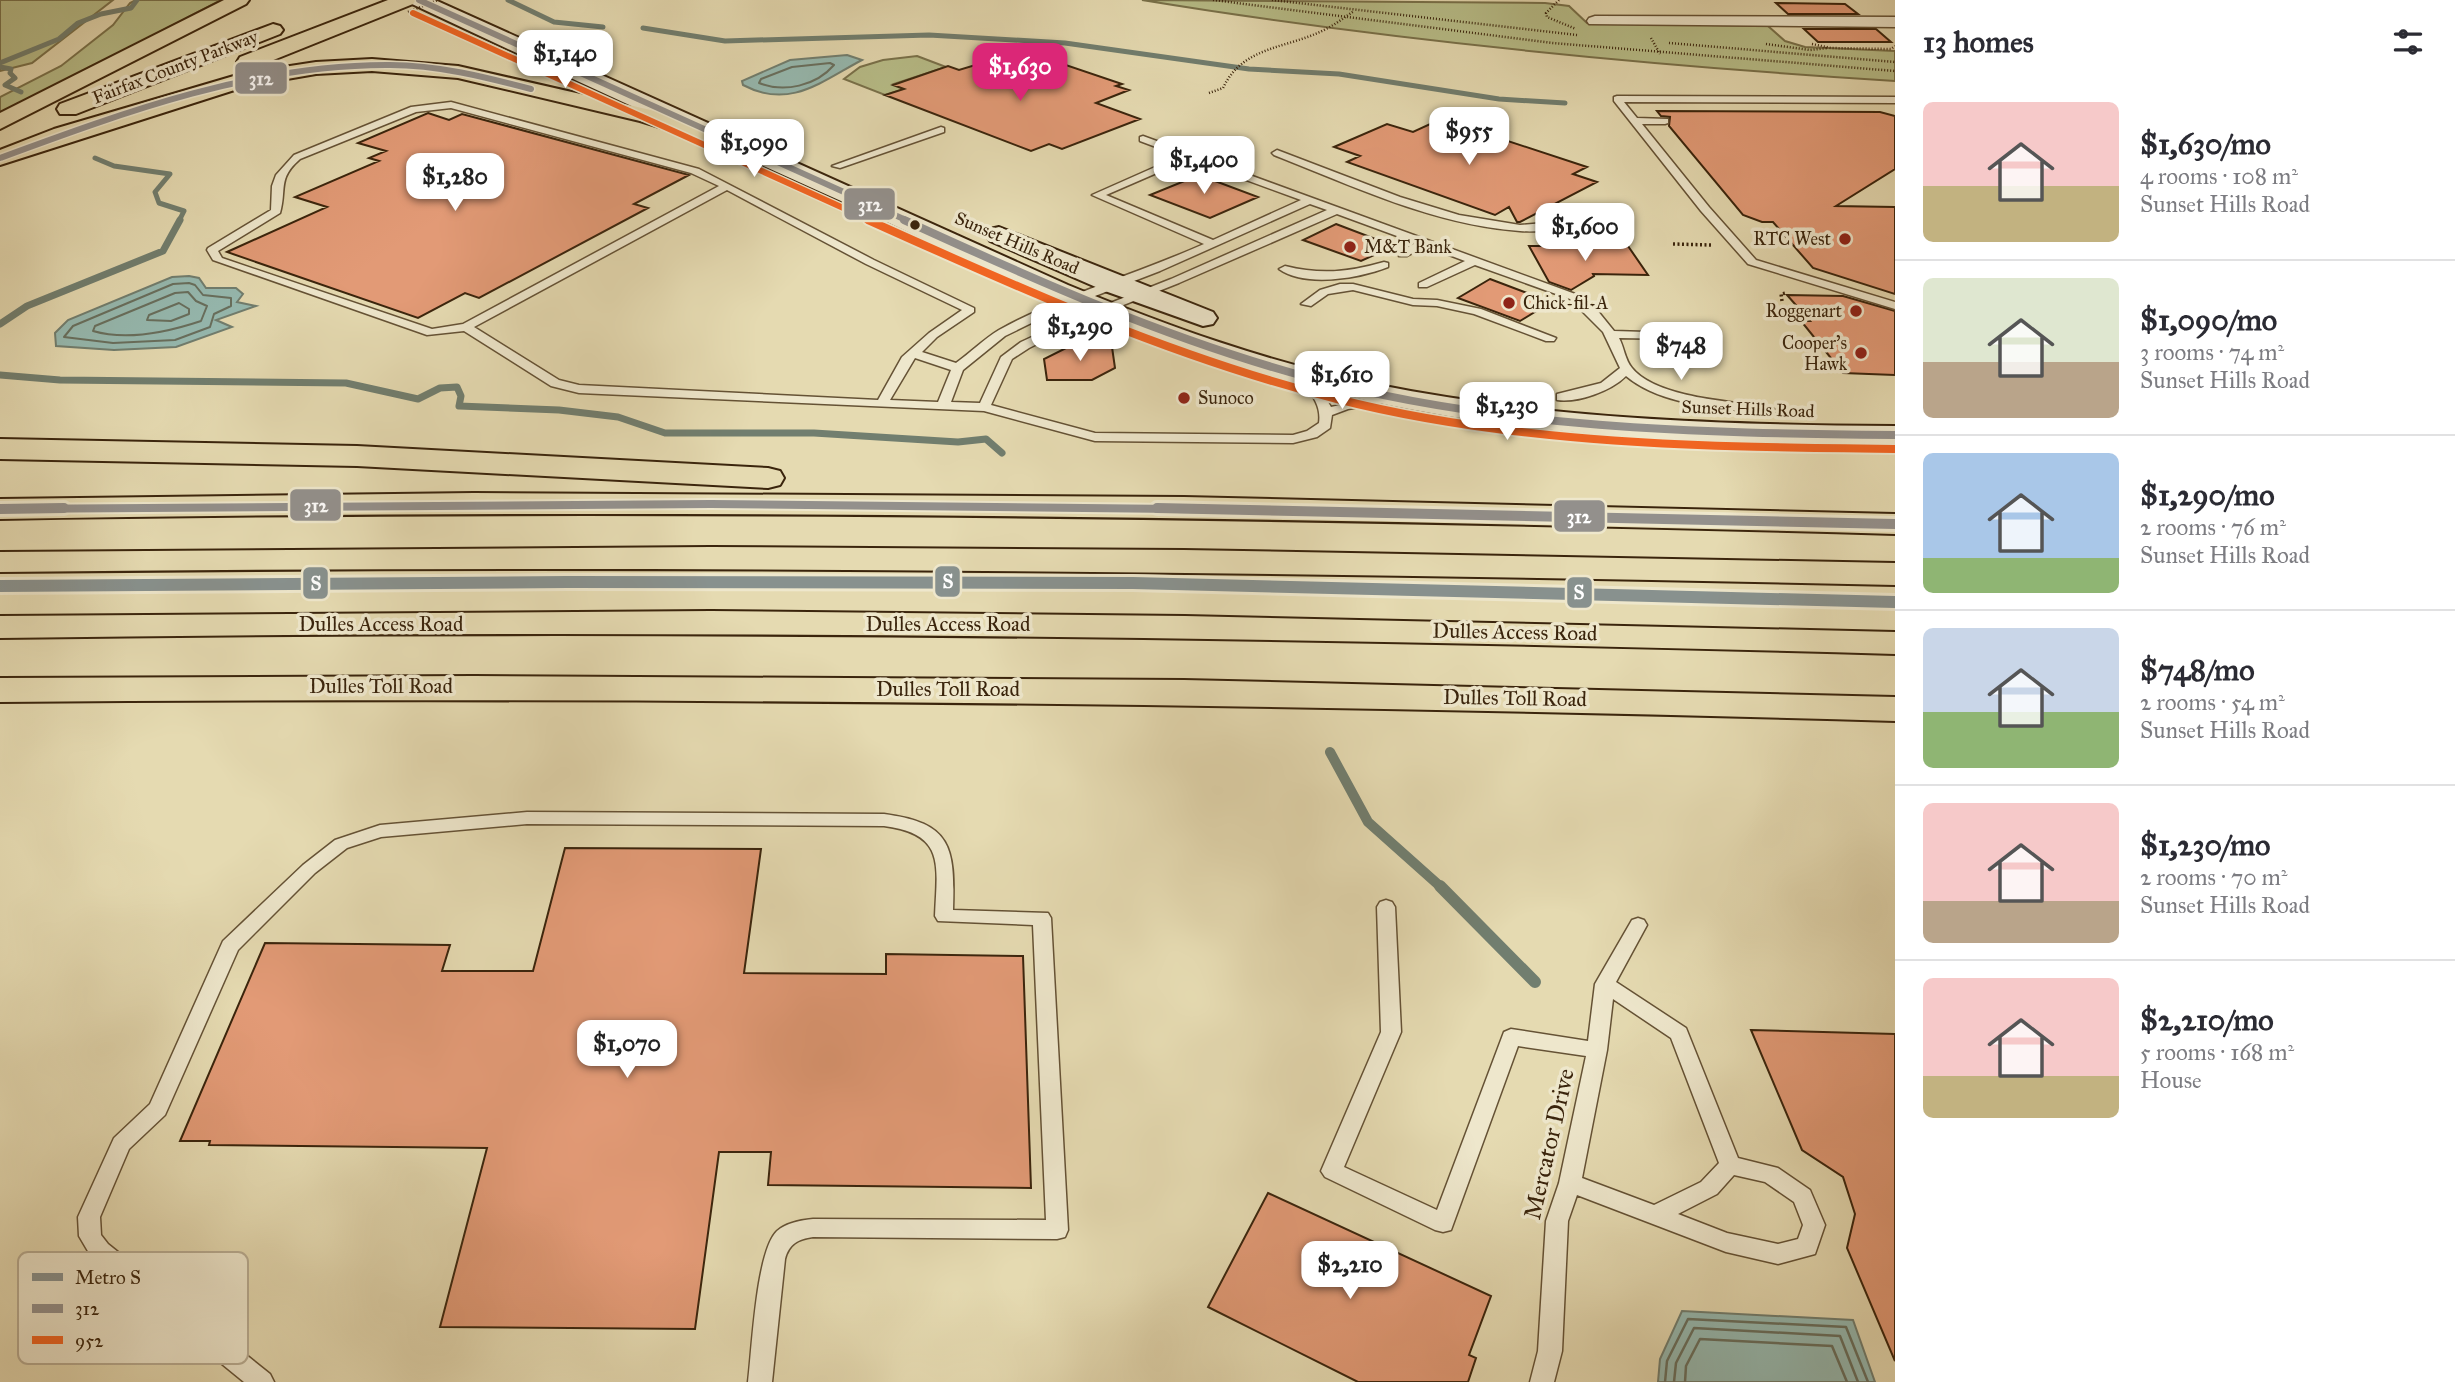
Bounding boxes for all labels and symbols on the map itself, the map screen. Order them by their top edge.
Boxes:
street label: Fairfax County Parkway [89,25,261,109]
pin: $1,140 [508,31,622,90]
pin: $1,630 [963,43,1077,103]
line badge: 312 [234,61,288,95]
text: 312 [249,67,274,91]
pin: $955 [1428,108,1510,167]
pin: $1,090 [697,120,811,179]
pin: $1,400 [1147,136,1261,196]
pin: $1,280 [398,154,512,213]
line badge: 312 [843,187,896,221]
text: 312 [858,193,883,217]
pin: $1,600 [1528,204,1642,263]
street label: Sunset Hills Road [951,207,1083,279]
unlabelled marker [908,218,922,232]
place label: RTC West [1753,228,1832,250]
marker: RTC West [1837,231,1853,247]
place label: M&T Bank [1364,236,1452,258]
marker: M&T Bank [1342,239,1358,255]
place label: Chick-fil-A [1523,292,1608,314]
marker: Chick-fil-A [1501,295,1517,311]
place label: Roggenart [1766,300,1843,323]
marker: Roggenart [1848,303,1864,319]
pin: $1,290 [1023,304,1137,363]
pin: $748 [1640,322,1722,382]
place label: Cooper's Hawk [1782,332,1848,375]
marker: Cooper's Hawk [1853,345,1869,361]
pin: $1,610 [1285,352,1399,411]
pin: $1,230 [1450,382,1564,442]
place label: Sunoco [1198,387,1254,409]
marker: Sunoco [1176,390,1192,406]
street label: Sunset Hills Road [1681,396,1815,422]
line badge: 312 [289,488,342,522]
text: 312 [304,494,329,518]
line badge: 312 [1553,499,1606,533]
text: 312 [1567,505,1592,529]
line badge: S [934,565,961,598]
line badge: S [302,566,329,600]
text: S [943,570,954,593]
text: S [311,572,322,595]
line badge: S [1566,576,1593,609]
text: S [1574,581,1585,604]
street label: Dulles Access Road [298,611,464,637]
street label: Dulles Access Road [865,611,1031,637]
street label: Dulles Access Road [1432,618,1598,646]
street label: Dulles Toll Road [309,673,453,699]
street label: Dulles Toll Road [876,676,1020,702]
street label: Dulles Toll Road [1443,684,1588,712]
pin: $1,070 [570,1020,684,1080]
street label: Mercator Drive [1517,1066,1581,1222]
pin: $2,210 [1293,1242,1407,1301]
legend [18,1252,248,1364]
text: Metro S [75,1266,141,1289]
text: 312 [75,1297,100,1320]
text: 952 [75,1329,104,1352]

